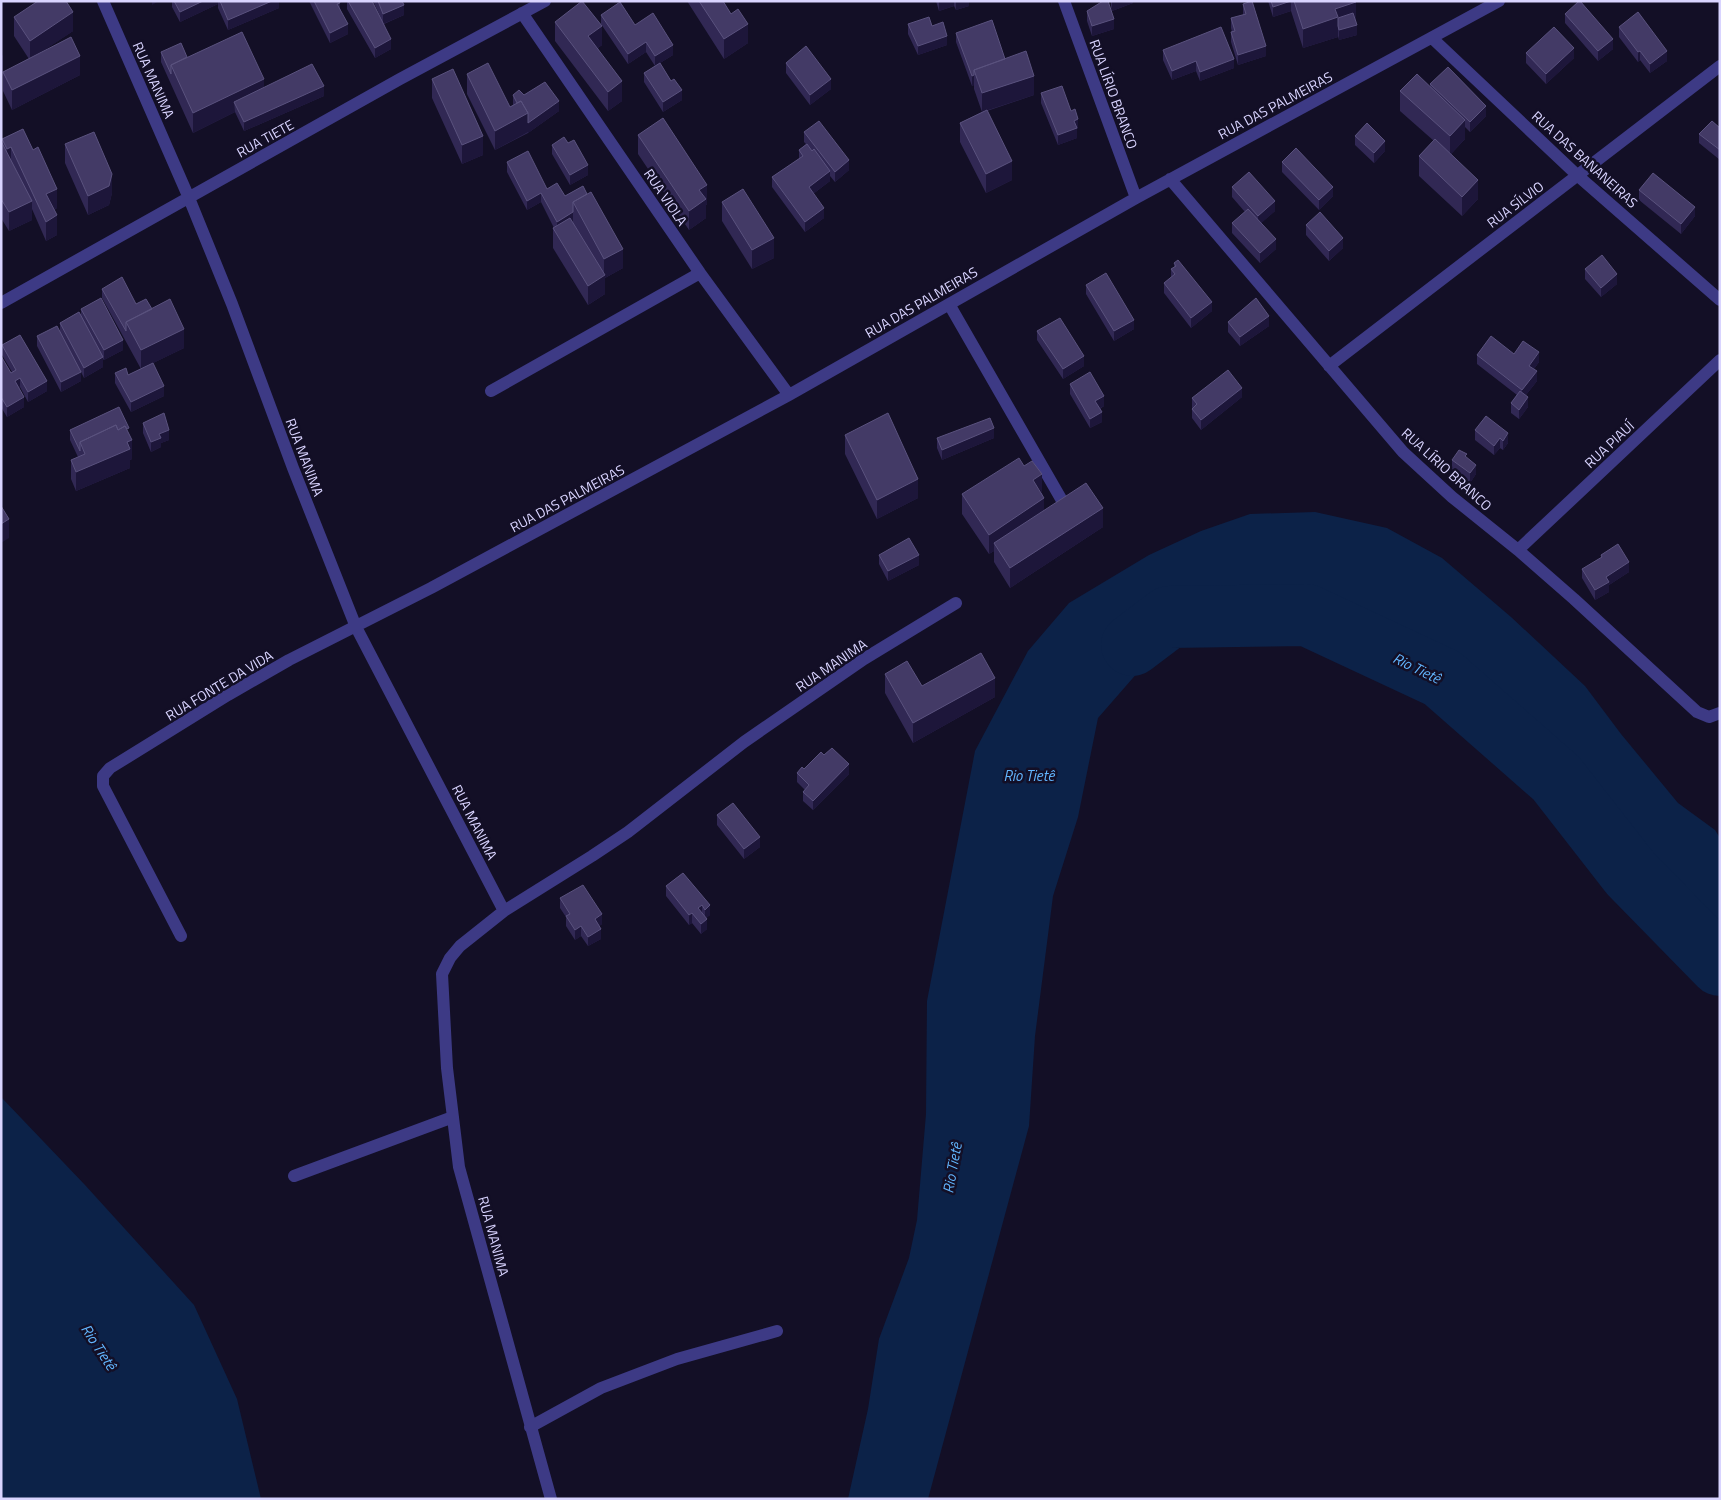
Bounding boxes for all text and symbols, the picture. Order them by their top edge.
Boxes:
street label: RUA LÍRIO BRANCO [1084,36,1144,152]
street label: RUA MANIMA [128,38,181,122]
street label: RUA DAS PALMEIRAS [1214,66,1336,144]
street label: RUA DAS BANANEIRAS [1527,106,1643,212]
street label: RUA TIETE [233,114,298,162]
street label: RUA VIOLA [639,164,693,230]
street label: RUA SÍLVIO [1482,176,1548,232]
street label: RUA DAS PALMEIRAS [861,261,981,343]
street label: RUA MANIMA [280,415,330,500]
street label: RUA PIAUÍ [1579,415,1639,473]
street label: RUA LÍRIO BRANCO [1397,423,1497,515]
street label: RUA DAS PALMEIRAS [506,459,628,537]
street label: RUA MANIMA [791,633,871,697]
street label: RUA FONTE DA VIDA [161,644,277,725]
water label: Rio Tietê [1389,646,1446,690]
water label: Rio Tietê [1003,764,1056,787]
street label: RUA MANIMA [447,781,503,864]
water label: Rio Tietê [936,1140,968,1195]
street label: RUA MANIMA [473,1194,515,1279]
water label: Rio Tietê [75,1319,123,1376]

